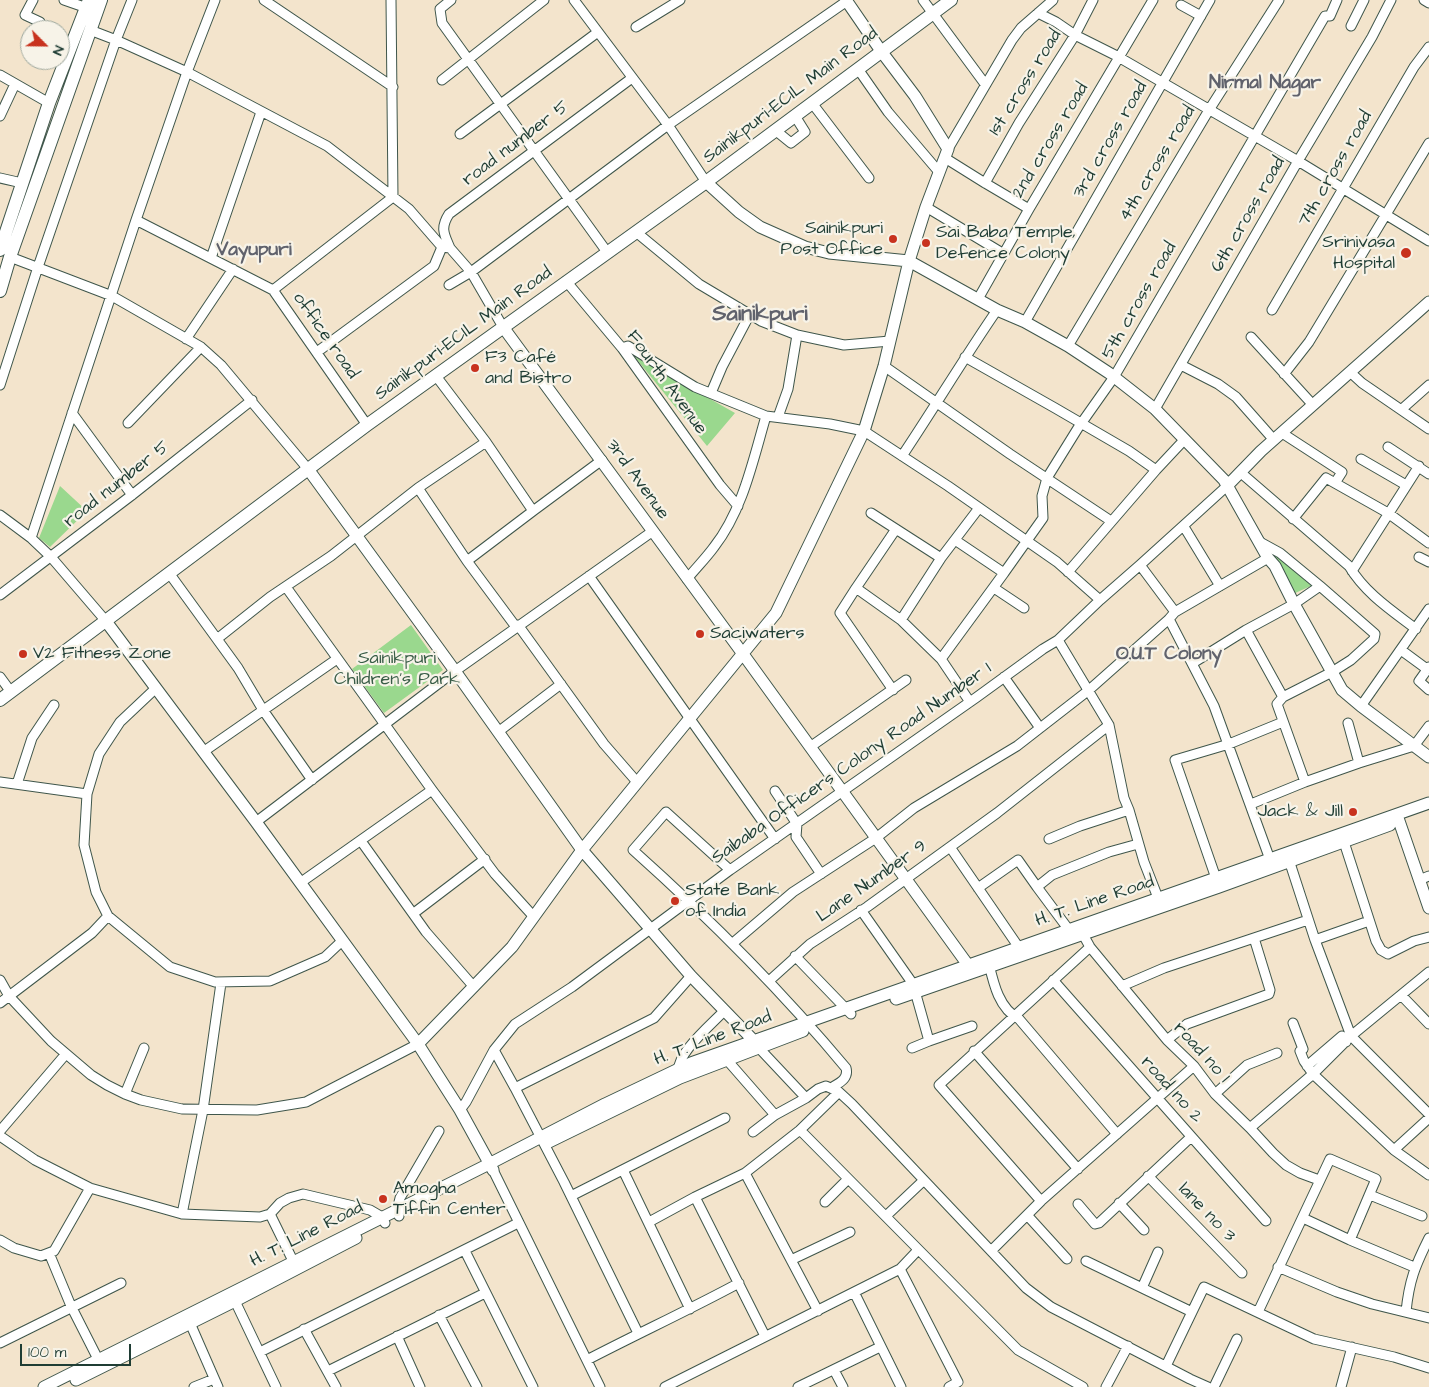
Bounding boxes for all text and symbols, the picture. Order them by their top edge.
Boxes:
north arrow [20,20,70,70]
street label: Sainikpuri-ECIL Main Road [699,23,883,169]
street label: 1st cross road [985,26,1067,140]
text: N [47,43,69,58]
district label: Nirmal Nagar [1209,73,1321,95]
street label: 3rd cross road [1069,78,1153,202]
street label: 2nd cross road [1008,79,1094,203]
street label: road number 5 [459,97,573,191]
street label: 4th cross road [1115,102,1201,226]
street label: 7th cross road [1294,107,1378,231]
street label: 6th cross road [1207,153,1291,277]
place label: Sainikpuri Post Office [781,218,883,260]
place label: Sai Baba Temple, Defence Colony [936,222,1076,264]
place label: Srinivasa Hospital [1322,232,1395,274]
marker: Sainikpuri Post Office [887,233,899,245]
marker: Sai Baba Temple, Defence Colony [920,237,932,249]
street label: 5th cross road [1098,239,1182,363]
district label: Vayupuri [216,240,292,262]
marker: Srinivasa Hospital [1399,246,1413,260]
street label: Sainikpuri-ECIL Main Road [371,262,557,406]
street label: office road [287,288,363,384]
district label: Sainikpuri [712,302,808,328]
street label: Fourth Avenue [621,327,711,439]
place label: F3 Café and Bistro [485,347,571,389]
marker: F3 Café and Bistro [469,362,481,374]
street label: 3rd Avenue [601,436,673,524]
street label: road number 5 [60,437,174,533]
place label: Saciwaters [710,623,805,645]
marker: Saciwaters [694,628,706,640]
place label: V2 Fitness Zone [33,643,171,665]
district label: O.U.T Colony [1116,644,1222,666]
marker: V2 Fitness Zone [17,648,29,660]
park label: Sainikpuri Children's Park [334,648,460,691]
street label: Saibaba Officers Colony Road Number 1 [708,659,996,869]
place label: Jack & Jill [1257,801,1343,823]
marker: Jack & Jill [1347,806,1359,818]
street label: Lane Number 9 [813,836,931,928]
street label: H. T. Line Road [1033,872,1157,932]
place label: State Bank of India [685,880,779,922]
marker: State Bank of India [669,895,681,907]
street label: H. T. Line Road [651,1007,775,1071]
street label: road no 1 [1168,1018,1234,1088]
street label: road no 2 [1135,1052,1207,1128]
place label: Amogha Tiffin Center [393,1178,506,1220]
street label: lane no 3 [1173,1179,1239,1247]
marker: Amogha Tiffin Center [377,1193,389,1205]
street label: H. T. Line Road [247,1197,367,1273]
scale bar [22,1334,134,1366]
text: 100 m [28,1342,67,1363]

